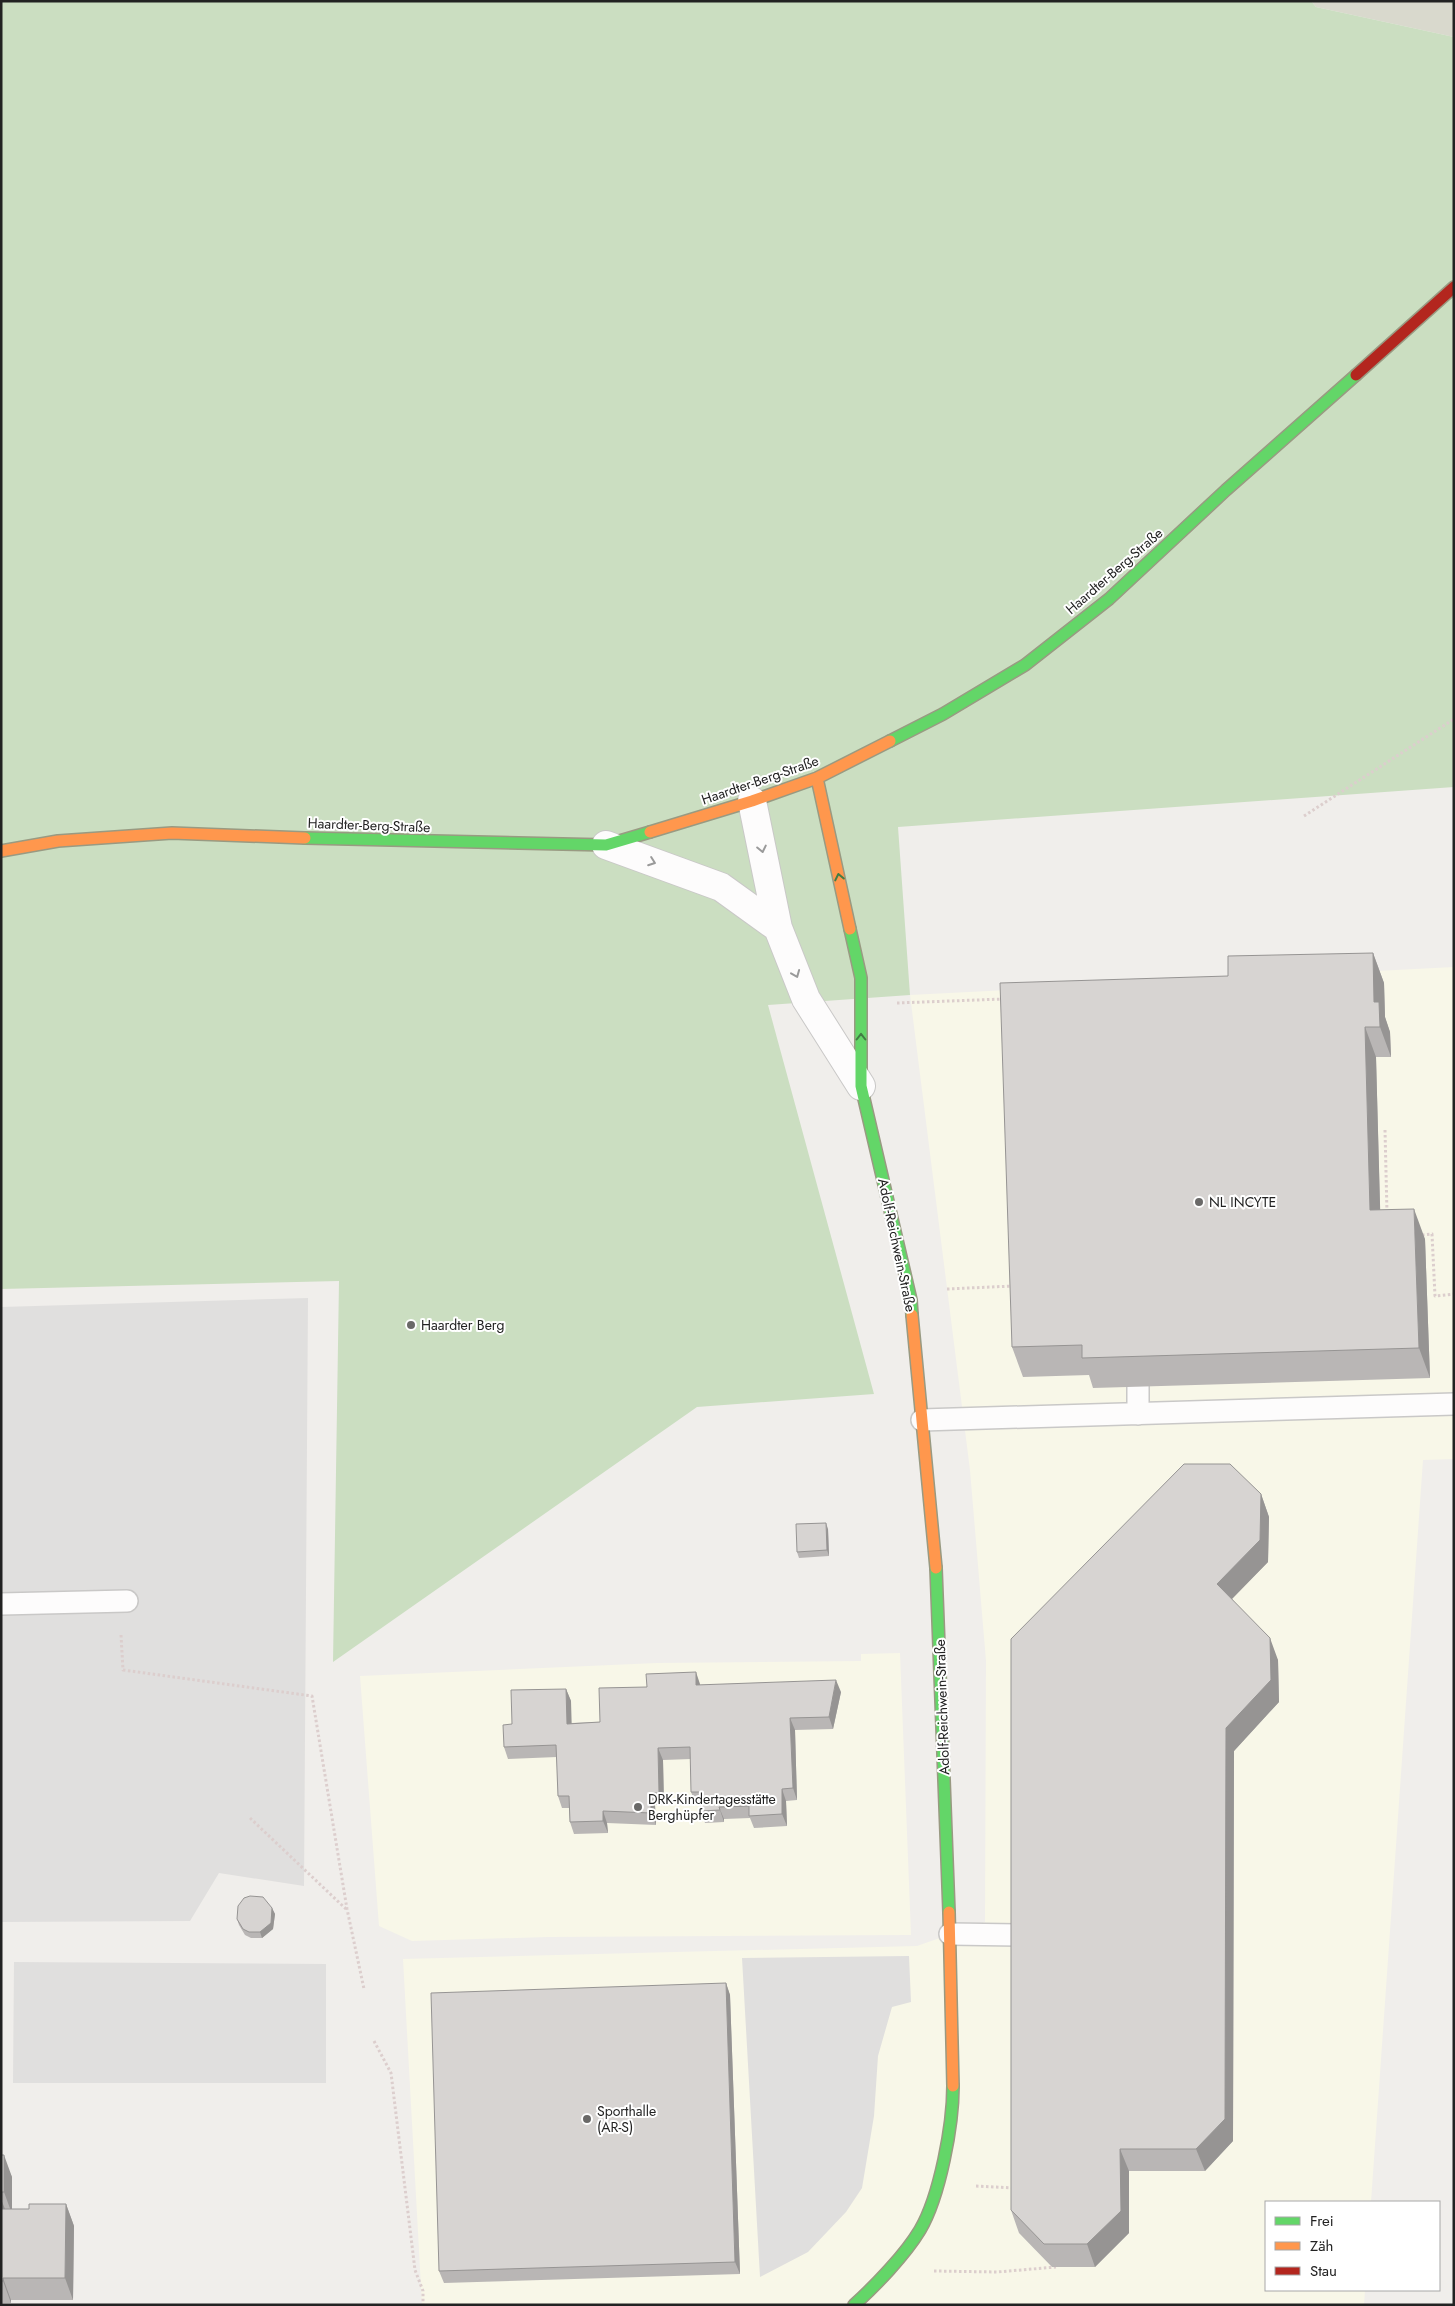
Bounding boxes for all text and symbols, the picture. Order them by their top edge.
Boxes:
street label: Haardter-Berg-Straße [1061,523,1167,619]
street label: Haardter-Berg-Straße [699,751,821,809]
street label: Haardter-Berg-Straße [307,813,431,837]
one-way arrow [756,845,766,854]
one-way arrow [647,856,656,866]
one-way arrow [834,873,844,882]
one-way arrow [790,969,800,977]
one-way arrow [856,1033,866,1041]
street label: Adolf-Reichwein-Straße [873,1176,921,1314]
place label: NL INCYTE [1209,1192,1276,1212]
marker: NL INCYTE [1193,1196,1205,1208]
place label: Haardter Berg [421,1315,504,1335]
marker: Haardter Berg [405,1319,417,1331]
street label: Adolf-Reichwein-Straße [930,1639,954,1775]
place label: DRK-Kindertagesstätte Berghüpfer [648,1789,776,1825]
marker: DRK-Kindertagesstätte Berghüpfer [632,1801,644,1813]
place label: Sporthalle (AR-S) [597,2101,656,2137]
marker: Sporthalle (AR-S) [581,2113,593,2125]
legend [1265,2201,1440,2291]
text: Frei [1310,2210,1334,2232]
text: Zäh [1310,2235,1333,2257]
text: Stau [1310,2260,1337,2282]

